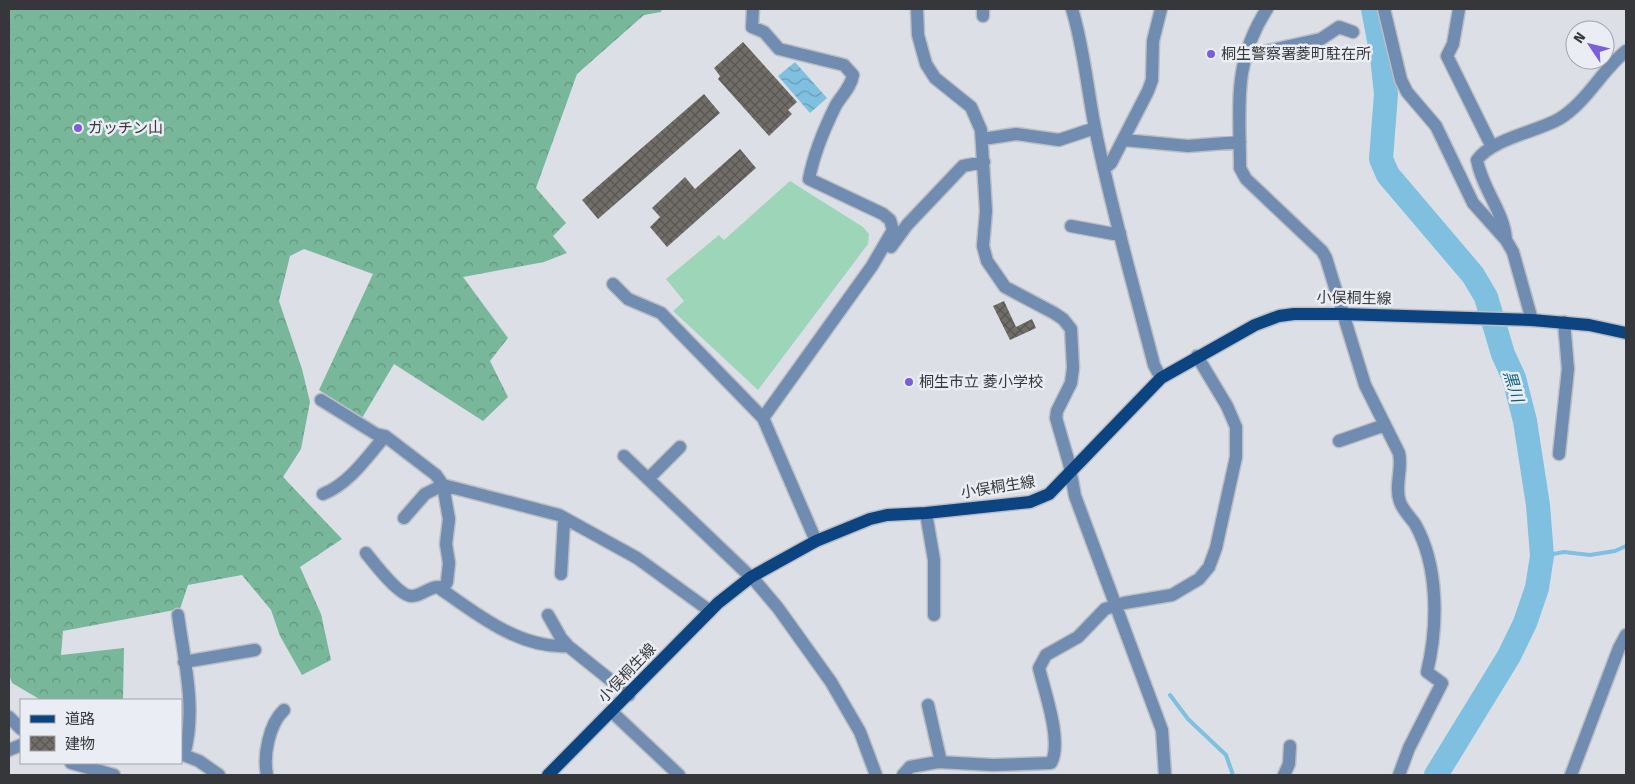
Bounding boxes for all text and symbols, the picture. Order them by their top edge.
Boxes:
north arrow [1565,20,1615,70]
text: N [1570,29,1589,47]
place label: 桐生警察署菱町駐在所 [1221,45,1371,63]
marker: 桐生警察署菱町駐在所 [1205,48,1217,60]
place label: ガッチン山 [88,119,163,137]
marker: ガッチン山 [72,122,84,134]
street label: 小俣桐生線 [1316,288,1392,308]
water label: 黒川 [1500,368,1528,406]
place label: 桐生市立 菱小学校 [919,373,1043,391]
marker: 桐生市立 菱小学校 [903,376,915,388]
street label: 小俣桐生線 [960,472,1036,502]
street label: 小俣桐生線 [594,640,660,706]
legend [20,699,182,764]
text: 道路 [65,710,95,728]
text: 建物 [65,735,95,753]

